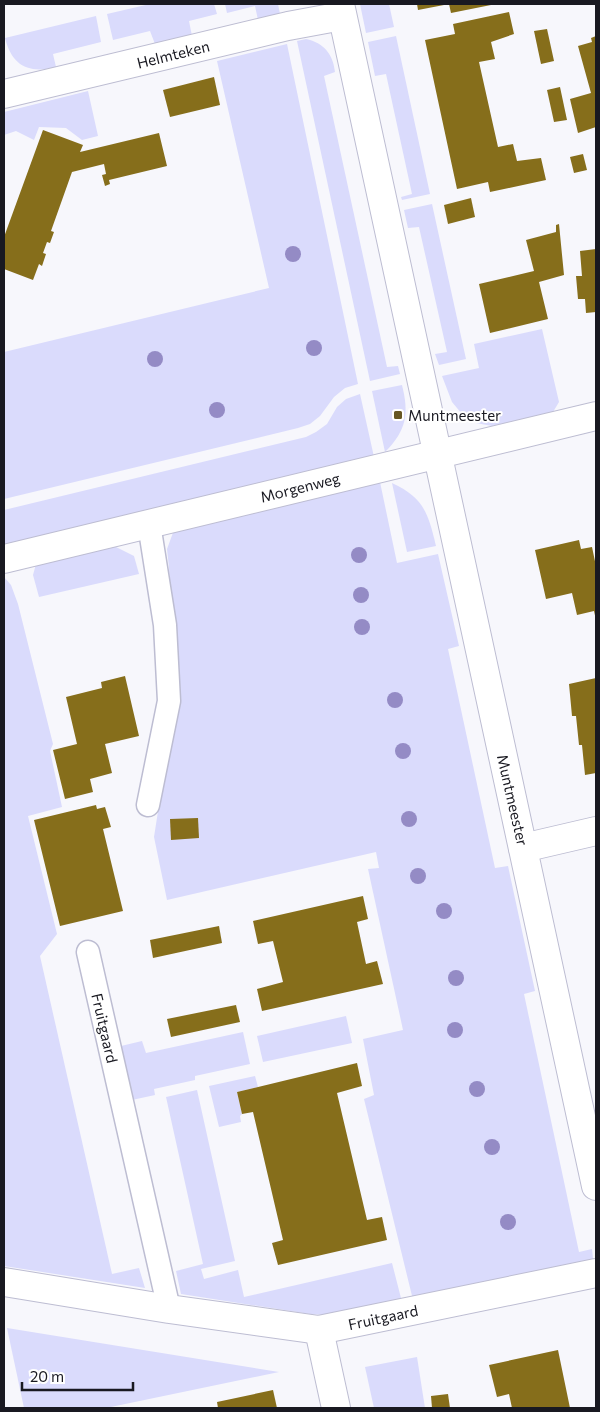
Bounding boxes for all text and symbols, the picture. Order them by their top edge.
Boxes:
street label: Helmteken [135,36,211,72]
place label: Muntmeester [408,406,501,424]
marker: Muntmeester [392,409,404,421]
street label: Morgenweg [258,468,342,506]
street label: Muntmeester [494,753,532,847]
street label: Fruitgaard [88,991,122,1065]
street label: Fruitgaard [346,1301,420,1333]
scale bar [22,1360,134,1392]
text: 20 m [30,1367,64,1385]

